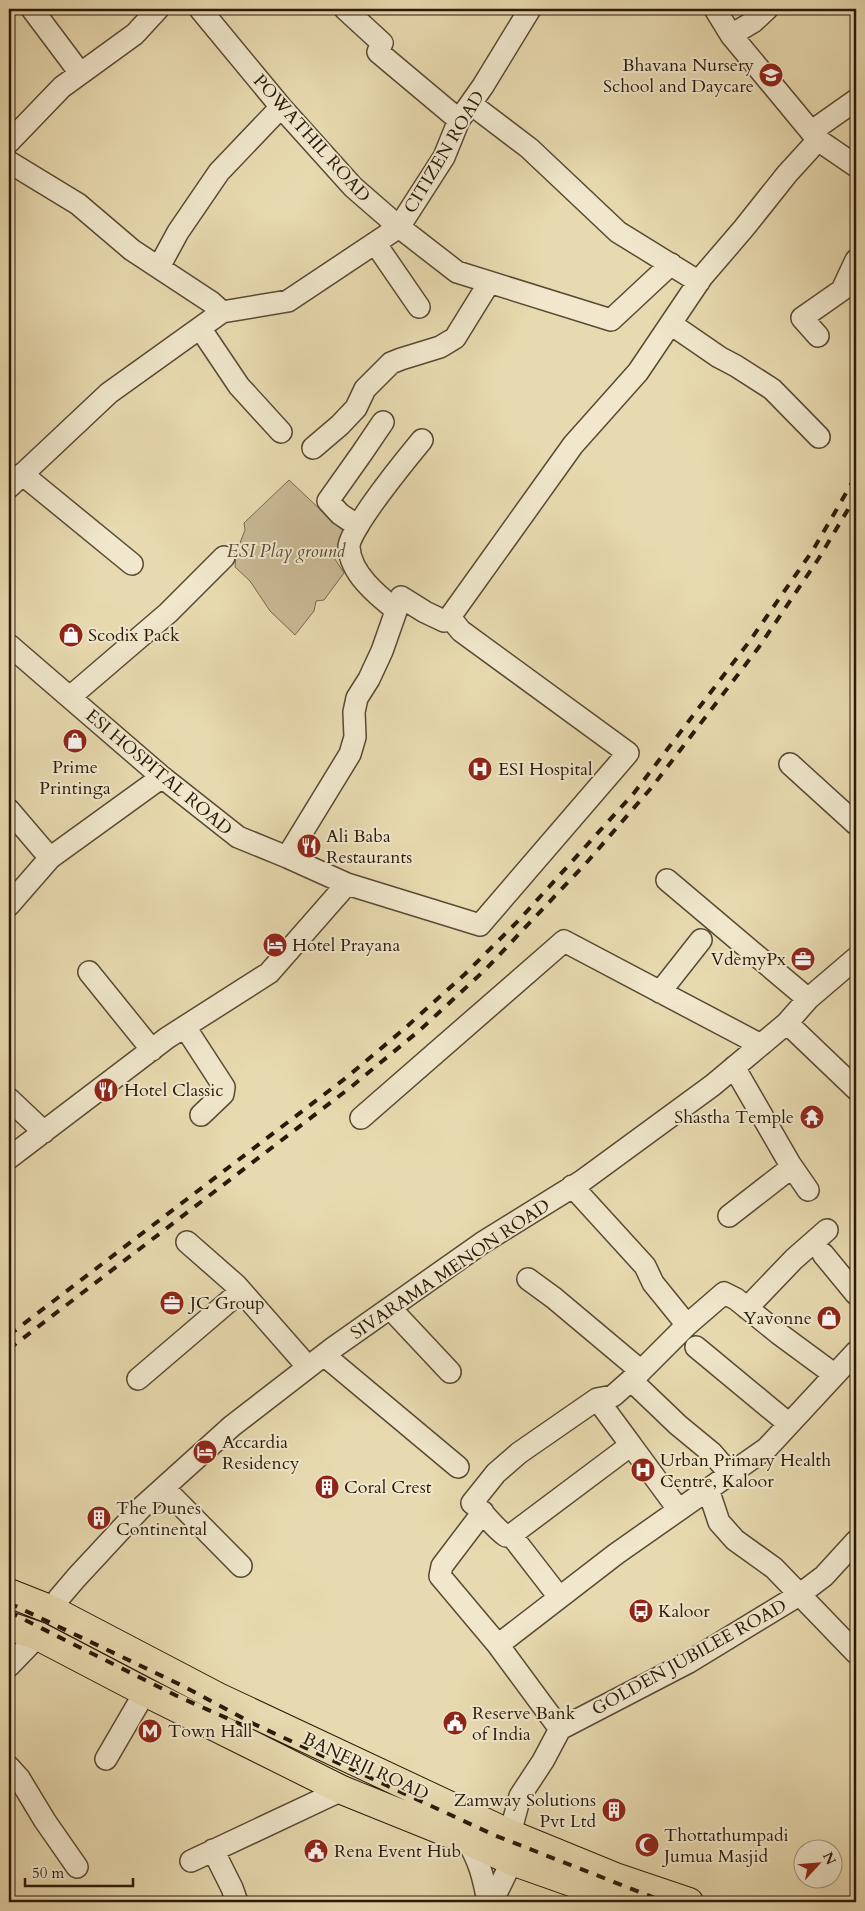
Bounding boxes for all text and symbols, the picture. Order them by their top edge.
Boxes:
place label: Bhavana Nursery School and Daycare [603,53,754,99]
school or university icon: Bhavana Nursery School and Daycare [758,62,784,88]
street label: POWATHIL ROAD [247,69,376,208]
street label: CITIZEN ROAD [398,86,491,218]
park label: ESI Play ground [227,539,347,564]
shop icon: Scodix Pack [58,622,84,648]
place label: Scodix Pack [88,623,180,648]
street label: ESI HOSPITAL ROAD [80,703,237,841]
shop icon: Prime Printinga [62,728,88,754]
place label: Prime Printinga [39,755,111,801]
hospital icon: ESI Hospital [467,756,493,782]
place label: ESI Hospital [498,757,593,782]
place label: Ali Baba Restaurants [326,824,412,870]
restaurant icon: Ali Baba Restaurants [296,833,322,859]
hotel icon: Hotel Prayana [262,932,288,958]
place label: Hotel Prayana [292,933,401,958]
office icon: VdemyPx [790,946,816,972]
place label: VdemyPx [711,947,786,972]
restaurant icon: Hotel Classic [93,1077,119,1103]
place label: Hotel Classic [124,1078,223,1103]
temple icon: Shastha Temple [799,1104,825,1130]
place label: Shastha Temple [674,1105,794,1130]
street label: SIVARAMA MENON ROAD [346,1193,555,1346]
office icon: JC Group [159,1290,185,1316]
place label: JC Group [187,1291,265,1316]
shop icon: Yavonne [816,1305,842,1331]
place label: Yavonne [743,1306,812,1331]
place label: Accardia Residency [222,1430,300,1476]
hotel icon: Accardia Residency [192,1439,218,1465]
place label: Urban Primary Health Centre, Kaloor [660,1448,831,1494]
hospital icon: Urban Primary Health Centre, Kaloor [630,1457,656,1483]
building icon: Coral Crest [314,1474,340,1500]
place label: Coral Crest [344,1475,432,1500]
place label: The Dunes Continental [116,1496,208,1542]
building icon: The Dunes Continental [86,1505,112,1531]
street label: GOLDEN JUBILEE ROAD [587,1593,791,1722]
bus stop icon: Kaloor [628,1598,654,1624]
place label: Kaloor [658,1599,710,1624]
place label: Reserve Bank of India [472,1701,576,1747]
public building icon: Reserve Bank of India [442,1710,468,1736]
metro station icon: Town Hall [137,1718,163,1744]
place label: Town Hall [168,1719,253,1744]
street label: BANERJI ROAD [299,1726,433,1807]
place label: Zamway Solutions Pvt Ltd [454,1788,596,1834]
building icon: Zamway Solutions Pvt Ltd [601,1797,627,1823]
place label: Thottathumpadi Jumua Masjid [661,1823,789,1869]
mosque icon: Thottathumpadi Jumua Masjid [634,1832,660,1858]
public building icon: Rena Event Hub [303,1838,329,1864]
north arrow [792,1838,842,1888]
place label: Rena Event Hub [334,1839,461,1864]
text: N [818,1849,840,1868]
scale bar [25,1856,132,1888]
text: 50 m [32,1863,64,1883]

